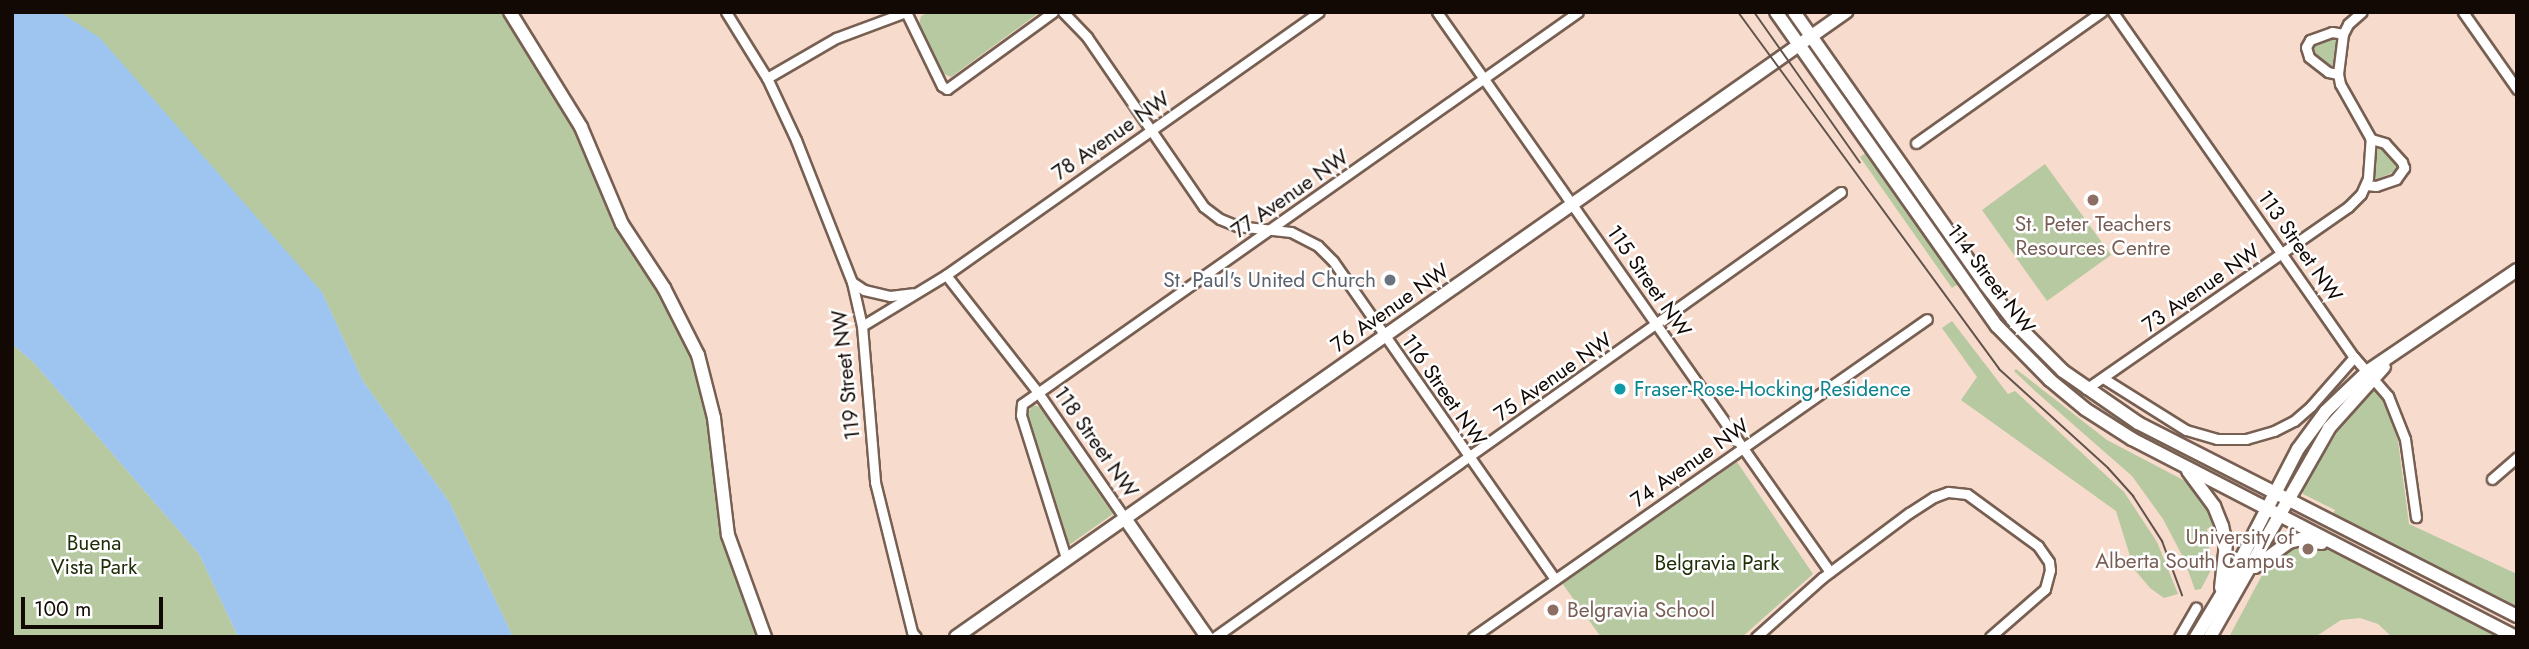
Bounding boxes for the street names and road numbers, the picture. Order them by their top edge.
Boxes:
street label: 78 Avenue NW [1047,86,1175,186]
street label: 77 Avenue NW [1227,144,1353,244]
street label: 113 Street NW [2252,185,2348,307]
street label: 114 Street NW [1942,219,2040,339]
street label: 115 Street NW [1601,220,1697,342]
street label: 73 Avenue NW [2137,238,2265,338]
street label: 76 Avenue NW [1326,258,1454,358]
street label: 119 Street NW [827,309,865,441]
street label: 75 Avenue NW [1489,327,1617,427]
street label: 116 Street NW [1396,329,1492,451]
street label: 118 Street NW [1048,381,1144,503]
street label: 74 Avenue NW [1626,413,1754,513]

